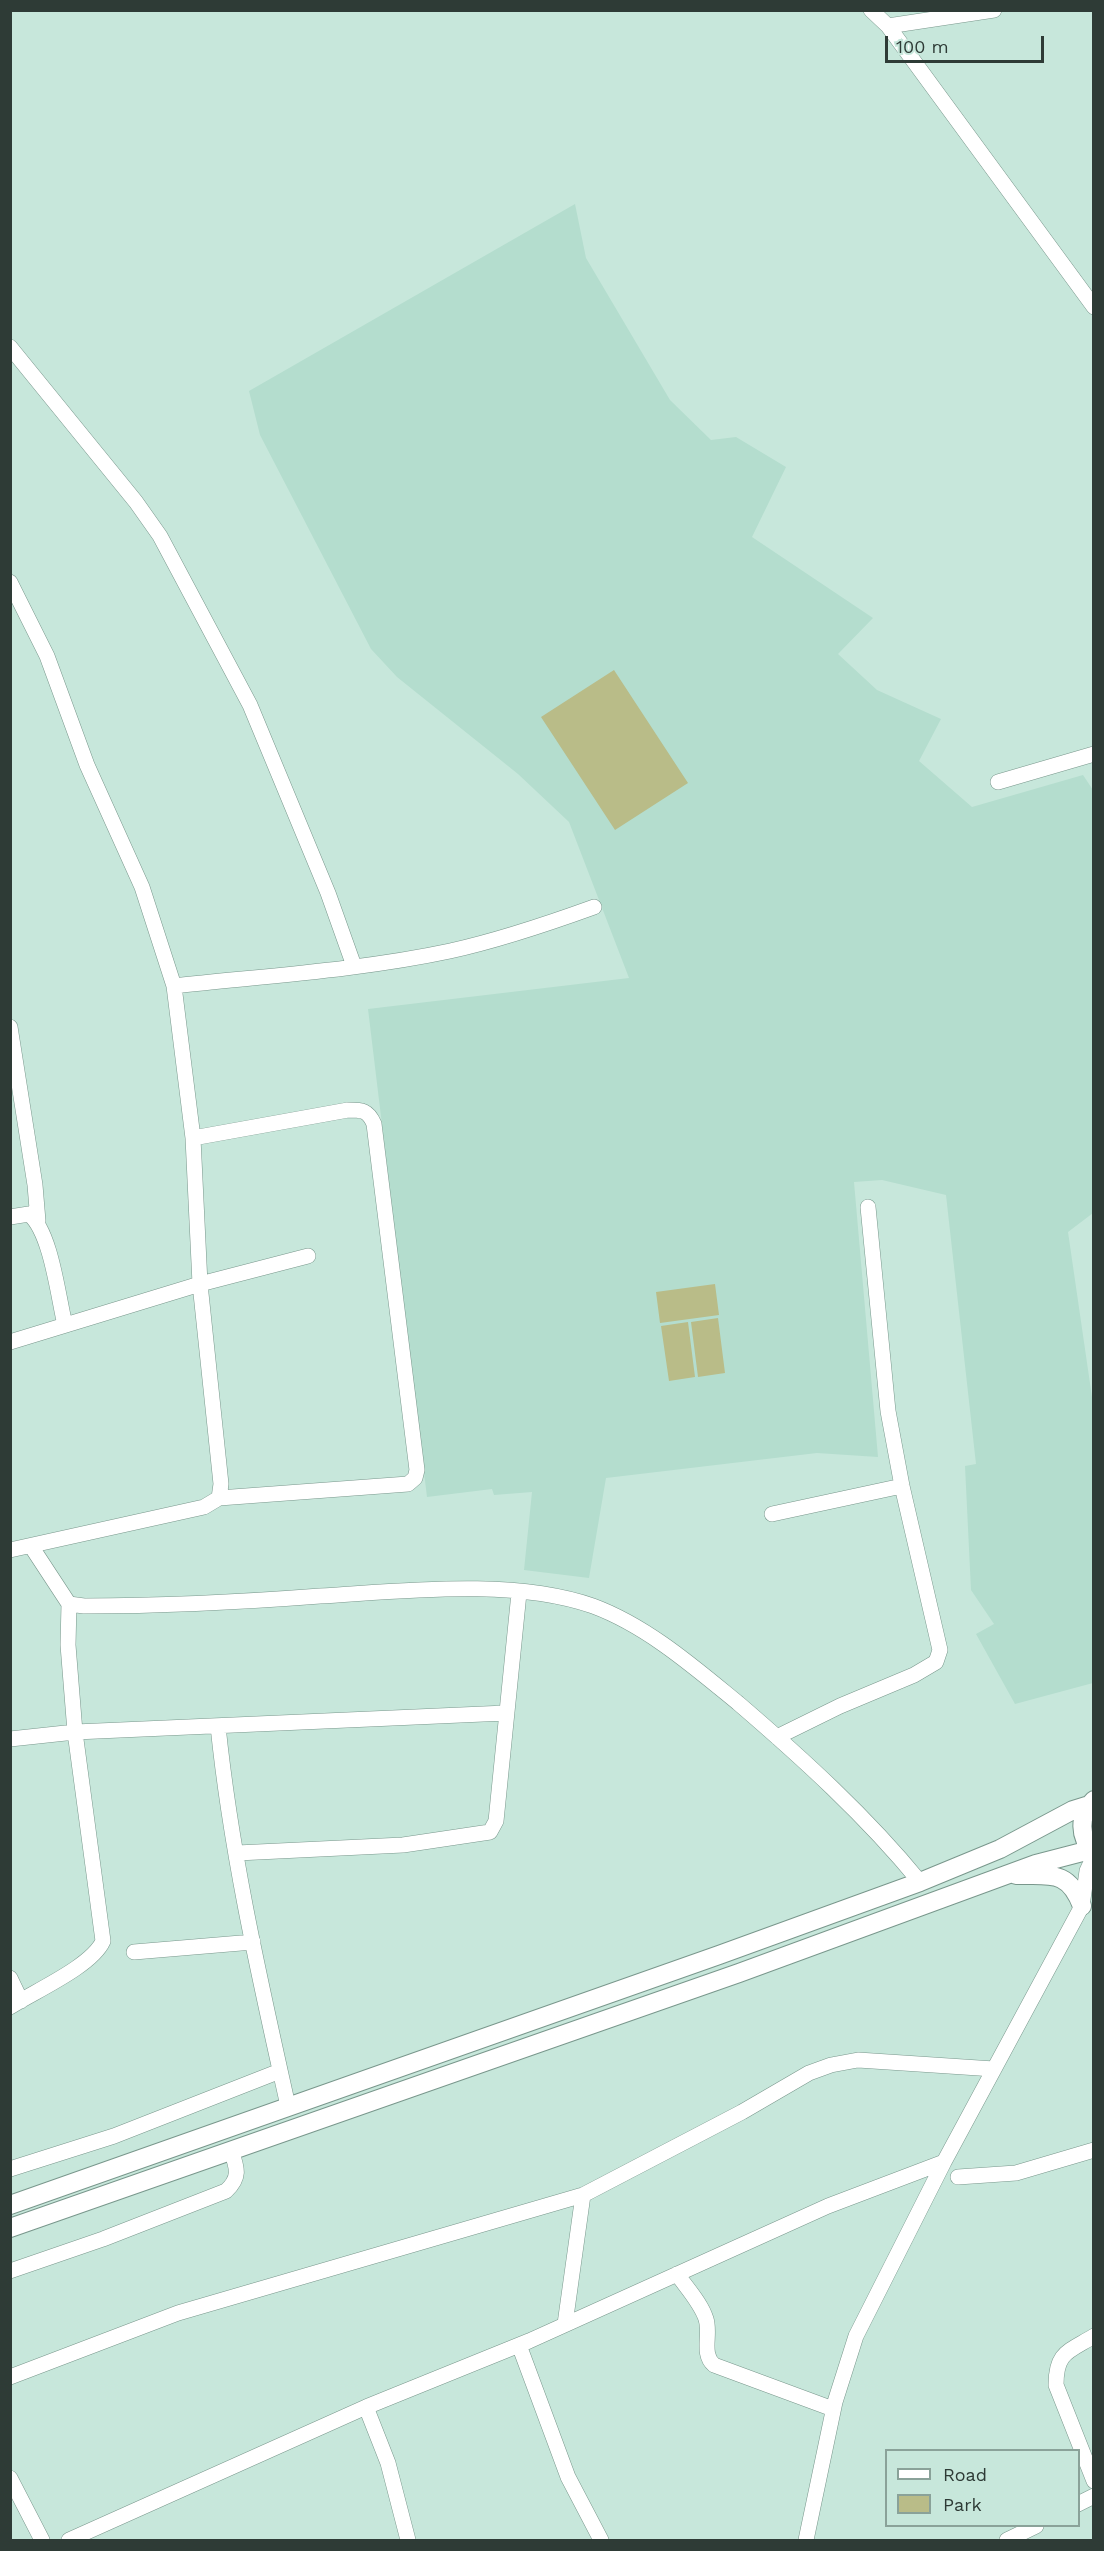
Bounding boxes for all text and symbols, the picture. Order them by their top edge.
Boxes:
scale bar [888,24,1047,62]
text: 100 m [896,36,949,57]
legend [885,2449,1080,2527]
text: Road [943,2464,987,2485]
text: Park [943,2494,982,2515]

